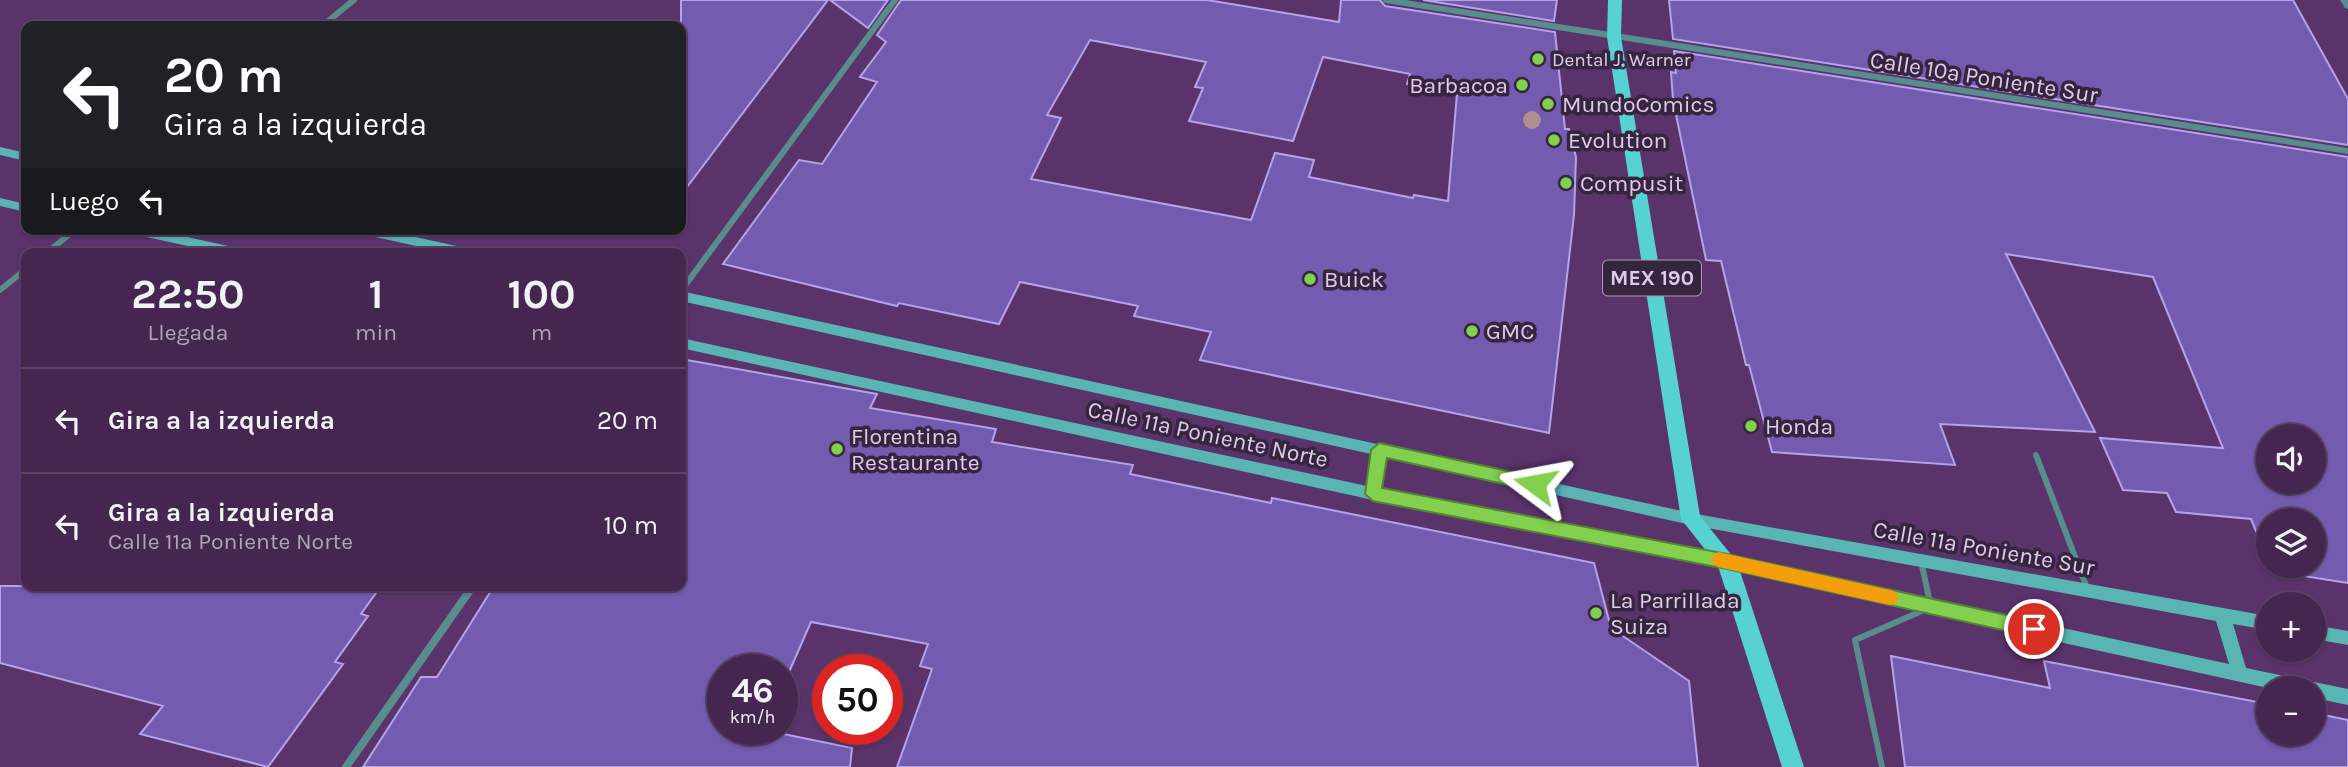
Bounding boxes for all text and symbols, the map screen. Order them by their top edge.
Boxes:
street label: Calle 10a Poniente Sur [1868,46,2100,109]
text: 20 m [164,47,284,104]
icon: left [49,49,140,140]
place label: Dental J. Warner [1552,49,1691,71]
marker: Dental J. Warner [1530,51,1546,67]
place label: Barbacoa [1409,72,1508,99]
marker: Barbacoa [1514,77,1530,93]
place label: MundoComics [1562,91,1714,118]
marker: MundoComics [1540,96,1556,112]
text: Gira a la izquierda [164,106,427,143]
place label: Evolution [1568,127,1667,154]
marker: Evolution [1546,132,1562,148]
place label: Compusit [1580,170,1683,197]
marker: Compusit [1558,175,1574,191]
icon: left [133,182,171,220]
text: Luego [49,186,119,217]
road number: MEX 190 [1603,260,1701,296]
place label: Buick [1324,266,1384,293]
text: 22:50 [131,269,245,319]
text: 1 [369,269,384,319]
text: 100 [508,269,576,319]
marker: Buick [1302,271,1318,287]
place label: GMC [1486,318,1534,345]
text: Llegada [147,319,228,346]
text: min [355,319,397,346]
text: m [531,319,552,346]
marker: GMC [1464,323,1480,339]
street label: Calle 11a Poniente Norte [1085,396,1331,473]
icon: left [49,402,87,440]
text: Gira a la izquierda [108,405,335,436]
text: 20 m [597,405,658,436]
place label: Honda [1765,413,1833,440]
marker: Honda [1743,418,1759,434]
place label: Florentina Restaurante [851,423,980,476]
map controls [2256,424,2326,746]
button: sound [2256,424,2326,494]
marker: Florentina Restaurante [829,441,845,457]
position arrow [1498,447,1572,521]
text: Gira a la izquierda [108,497,335,528]
icon: left [49,507,87,545]
button: layers [2256,508,2326,578]
text: 10 m [603,510,658,541]
street label: Calle 11a Poniente Sur [1871,516,2097,581]
text: Calle 11a Poniente Norte [108,528,353,555]
place label: La Parrillada Suiza [1610,587,1740,640]
button: + [2256,592,2326,662]
pin [2004,599,2064,659]
marker: La Parrillada Suiza [1588,605,1604,621]
icon: arrive [2015,610,2053,648]
speed limit sign: 50 [812,654,903,745]
text: 46 [731,670,774,711]
button: − [2256,676,2326,746]
text: km/h [730,706,775,728]

